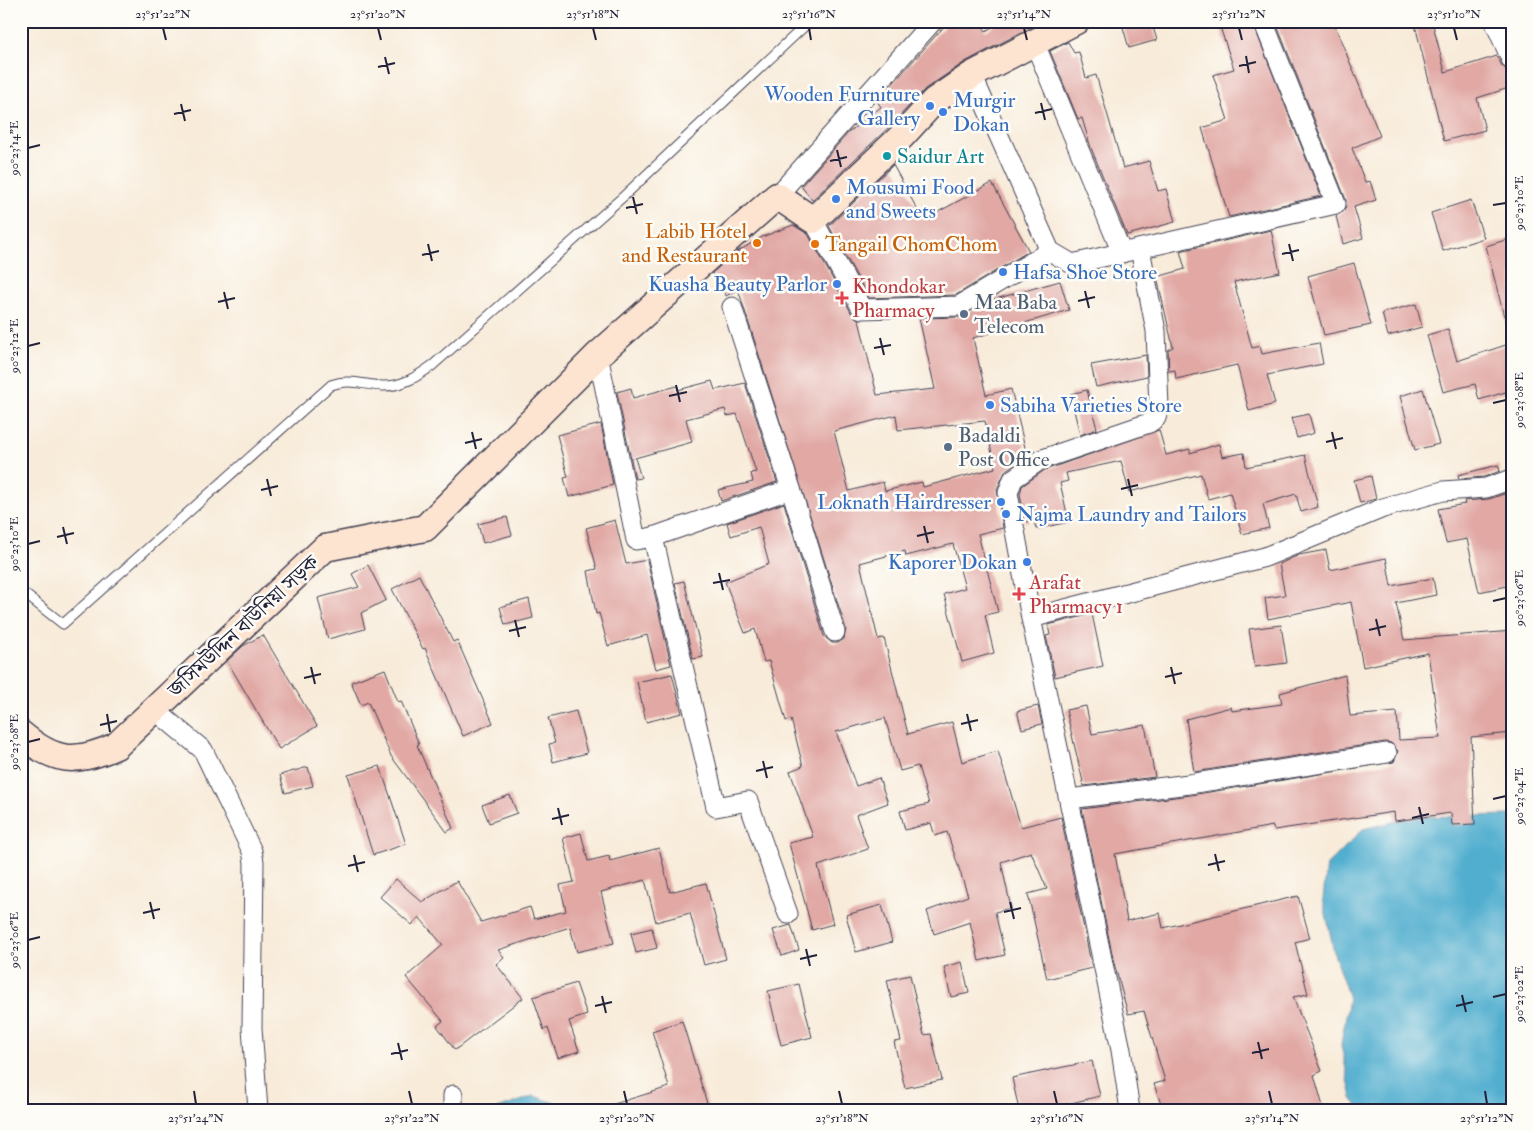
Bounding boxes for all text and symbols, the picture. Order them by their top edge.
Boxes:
text: 23°51'22"N [135,7,191,22]
text: 23°51'20"N [350,7,406,22]
text: 23°51'18"N [566,7,620,22]
text: 23°51'16"N [782,7,836,22]
text: 23°51'14"N [997,7,1051,22]
text: 23°51'12"N [1212,7,1266,22]
text: 23°51'10"N [1427,7,1481,22]
place label: Wooden Furniture Gallery [763,81,921,132]
place label: Murgir Dokan [953,87,1016,138]
marker: Wooden Furniture Gallery [924,100,936,112]
marker: Murgir Dokan [937,106,949,118]
text: 90°23'14"E [7,120,22,176]
place label: Saidur Art [897,143,984,170]
marker: Saidur Art [881,150,893,162]
place label: Mousumi Food and Sweets [846,174,975,225]
text: 90°23'10"E [1512,175,1527,231]
marker: Mousumi Food and Sweets [830,193,842,205]
place label: Labib Hotel and Restaurant [622,218,748,269]
place label: Tangail ChomChom [825,231,998,258]
marker: Labib Hotel and Restaurant [751,237,763,249]
marker: Tangail ChomChom [809,238,821,250]
place label: Hafsa Shoe Store [1013,259,1157,286]
marker: Hafsa Shoe Store [997,266,1009,278]
place label: Kuasha Beauty Parlor [648,271,827,298]
place label: Khondokar Pharmacy [852,273,945,324]
marker: Kuasha Beauty Parlor [831,278,843,290]
place label: Maa Baba Telecom [974,289,1058,340]
marker: Khondokar Pharmacy [836,292,848,304]
marker: Maa Baba Telecom [958,308,970,320]
text: 90°23'12"E [7,318,22,374]
text: 90°23'08"E [1512,372,1527,429]
place label: Sabiha Varieties Store [1000,392,1182,419]
marker: Sabiha Varieties Store [984,399,996,411]
place label: Badaldi Post Office [958,422,1050,473]
marker: Badaldi Post Office [942,441,954,453]
place label: Loknath Hairdresser [817,489,991,516]
marker: Loknath Hairdresser [995,496,1007,508]
place label: Najma Laundry and Tailors [1016,501,1247,528]
marker: Najma Laundry and Tailors [1000,508,1012,520]
text: 90°23'10"E [7,516,22,572]
street label: জসিমউদ্দিন বাউনিয়া সড়ক [161,549,325,704]
place label: Kaporer Dokan [888,549,1017,576]
marker: Kaporer Dokan [1021,556,1033,568]
place label: Arafat Pharmacy 1 [1028,569,1123,620]
text: 90°23'06"E [1512,569,1527,627]
marker: Arafat Pharmacy 1 [1013,588,1025,600]
text: 90°23'08"E [7,714,22,771]
text: 90°23'04"E [1512,767,1527,825]
text: 90°23'06"E [7,911,22,969]
text: 90°23'02"E [1512,965,1527,1023]
text: 23°51'24"N [168,1111,224,1126]
text: 23°51'22"N [384,1111,440,1126]
text: 23°51'20"N [599,1111,655,1126]
text: 23°51'18"N [815,1111,869,1126]
text: 23°51'16"N [1030,1111,1084,1126]
text: 23°51'14"N [1245,1111,1299,1126]
text: 23°51'12"N [1460,1111,1514,1126]

